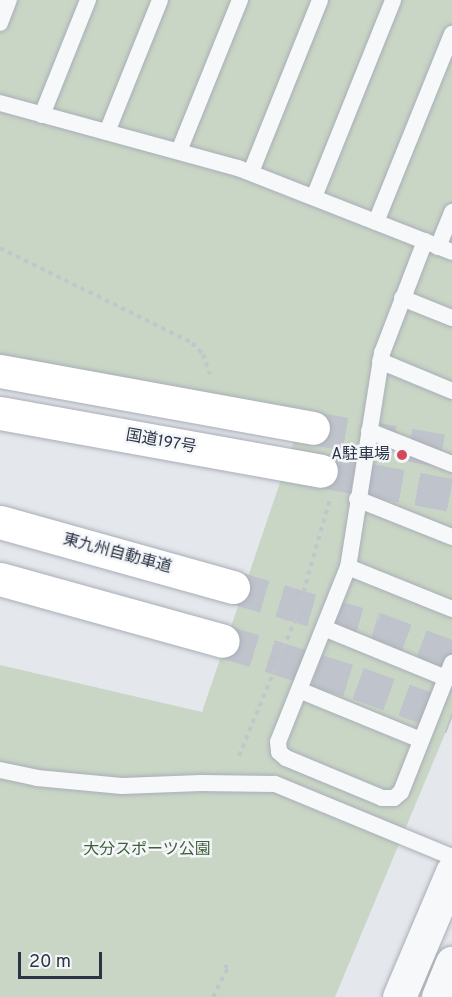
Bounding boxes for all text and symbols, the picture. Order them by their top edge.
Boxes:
street label: 国道197号 [124,426,198,458]
place label: A駐車場 [331,445,390,465]
marker: A駐車場 [395,448,409,462]
street label: 東九州自動車道 [60,530,174,578]
park label: 大分スポーツ公園 [83,840,211,860]
scale bar [21,940,105,978]
text: 20 m [29,951,71,974]

